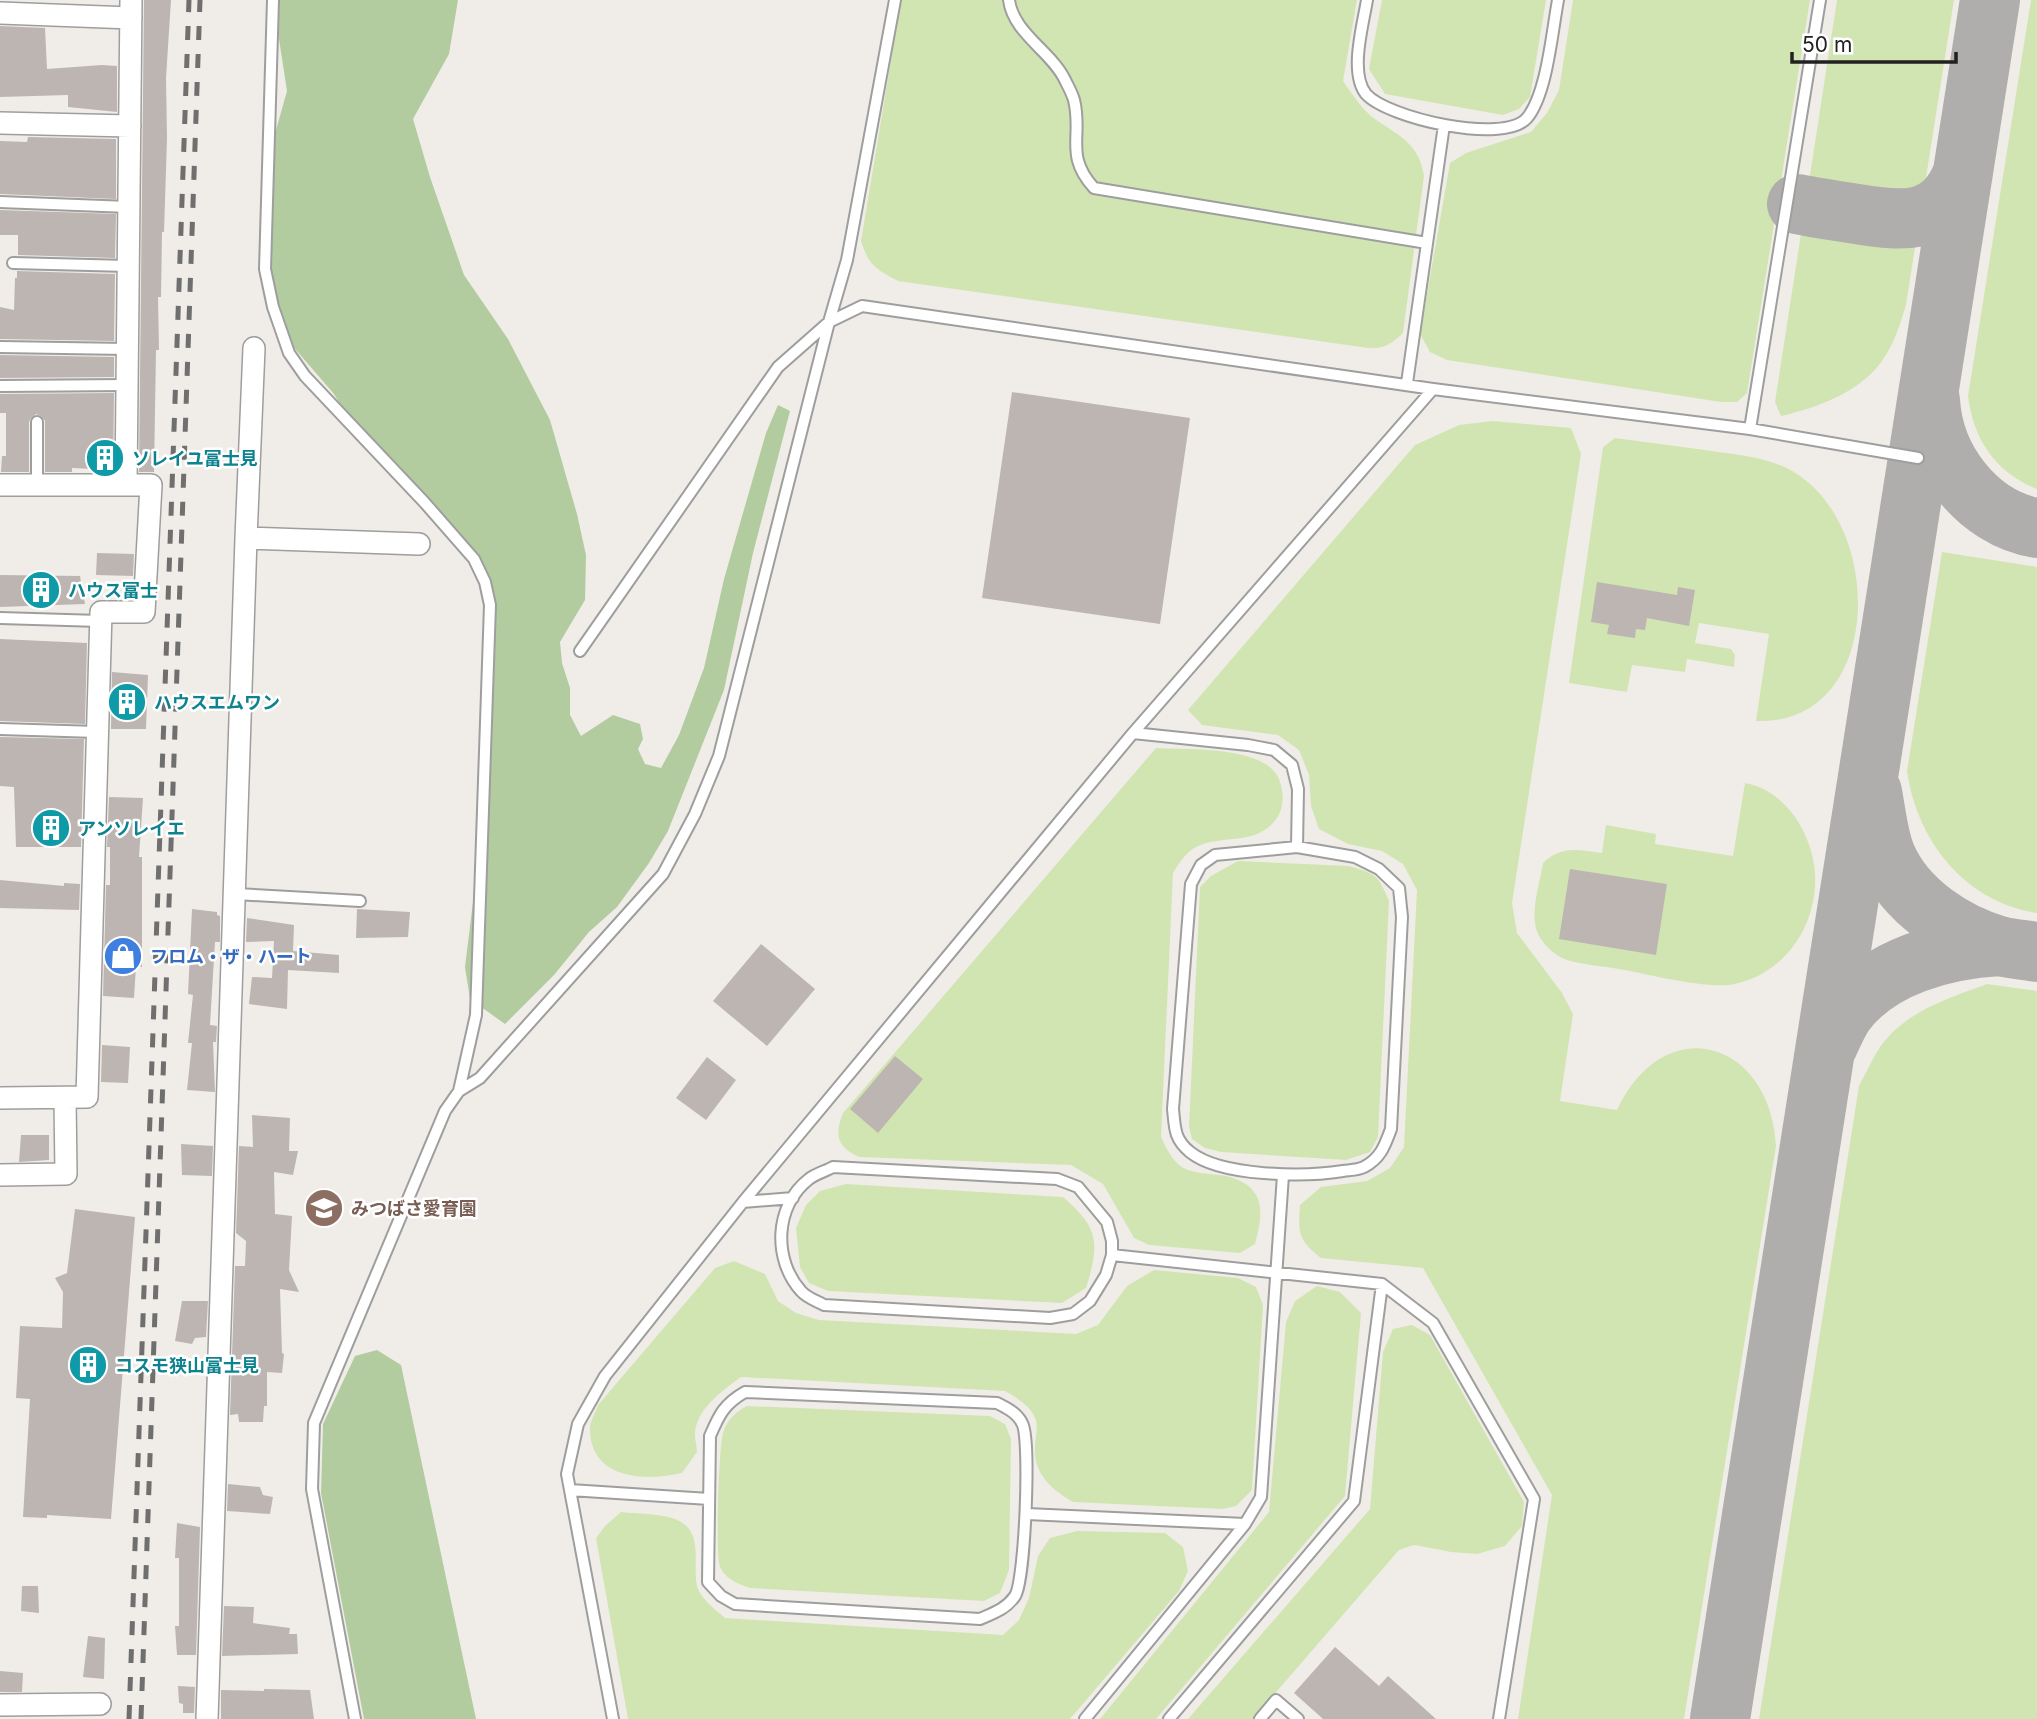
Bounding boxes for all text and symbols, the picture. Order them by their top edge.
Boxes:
scale bar [1792,21,1956,65]
text: 50 m [1802,32,1852,57]
building icon: ソレイユ富士見 [84,437,126,479]
place label: ソレイユ富士見 [132,448,258,469]
building icon: ハウス富士 [20,569,62,611]
place label: ハウス富士 [68,580,158,601]
building icon: ハウスエムワン [106,681,148,723]
place label: ハウスエムワン [154,692,280,713]
building icon: アンソレイエ [30,807,72,849]
place label: アンソレイエ [78,818,185,839]
shop icon: フロム・ザ・ハート [102,935,144,977]
place label: フロム・ザ・ハート [150,946,312,967]
school or university icon: みつばさ愛育園 [303,1187,345,1229]
place label: みつばさ愛育園 [351,1198,477,1219]
building icon: コスモ狭山富士見 [67,1344,109,1386]
place label: コスモ狭山富士見 [115,1355,259,1376]

